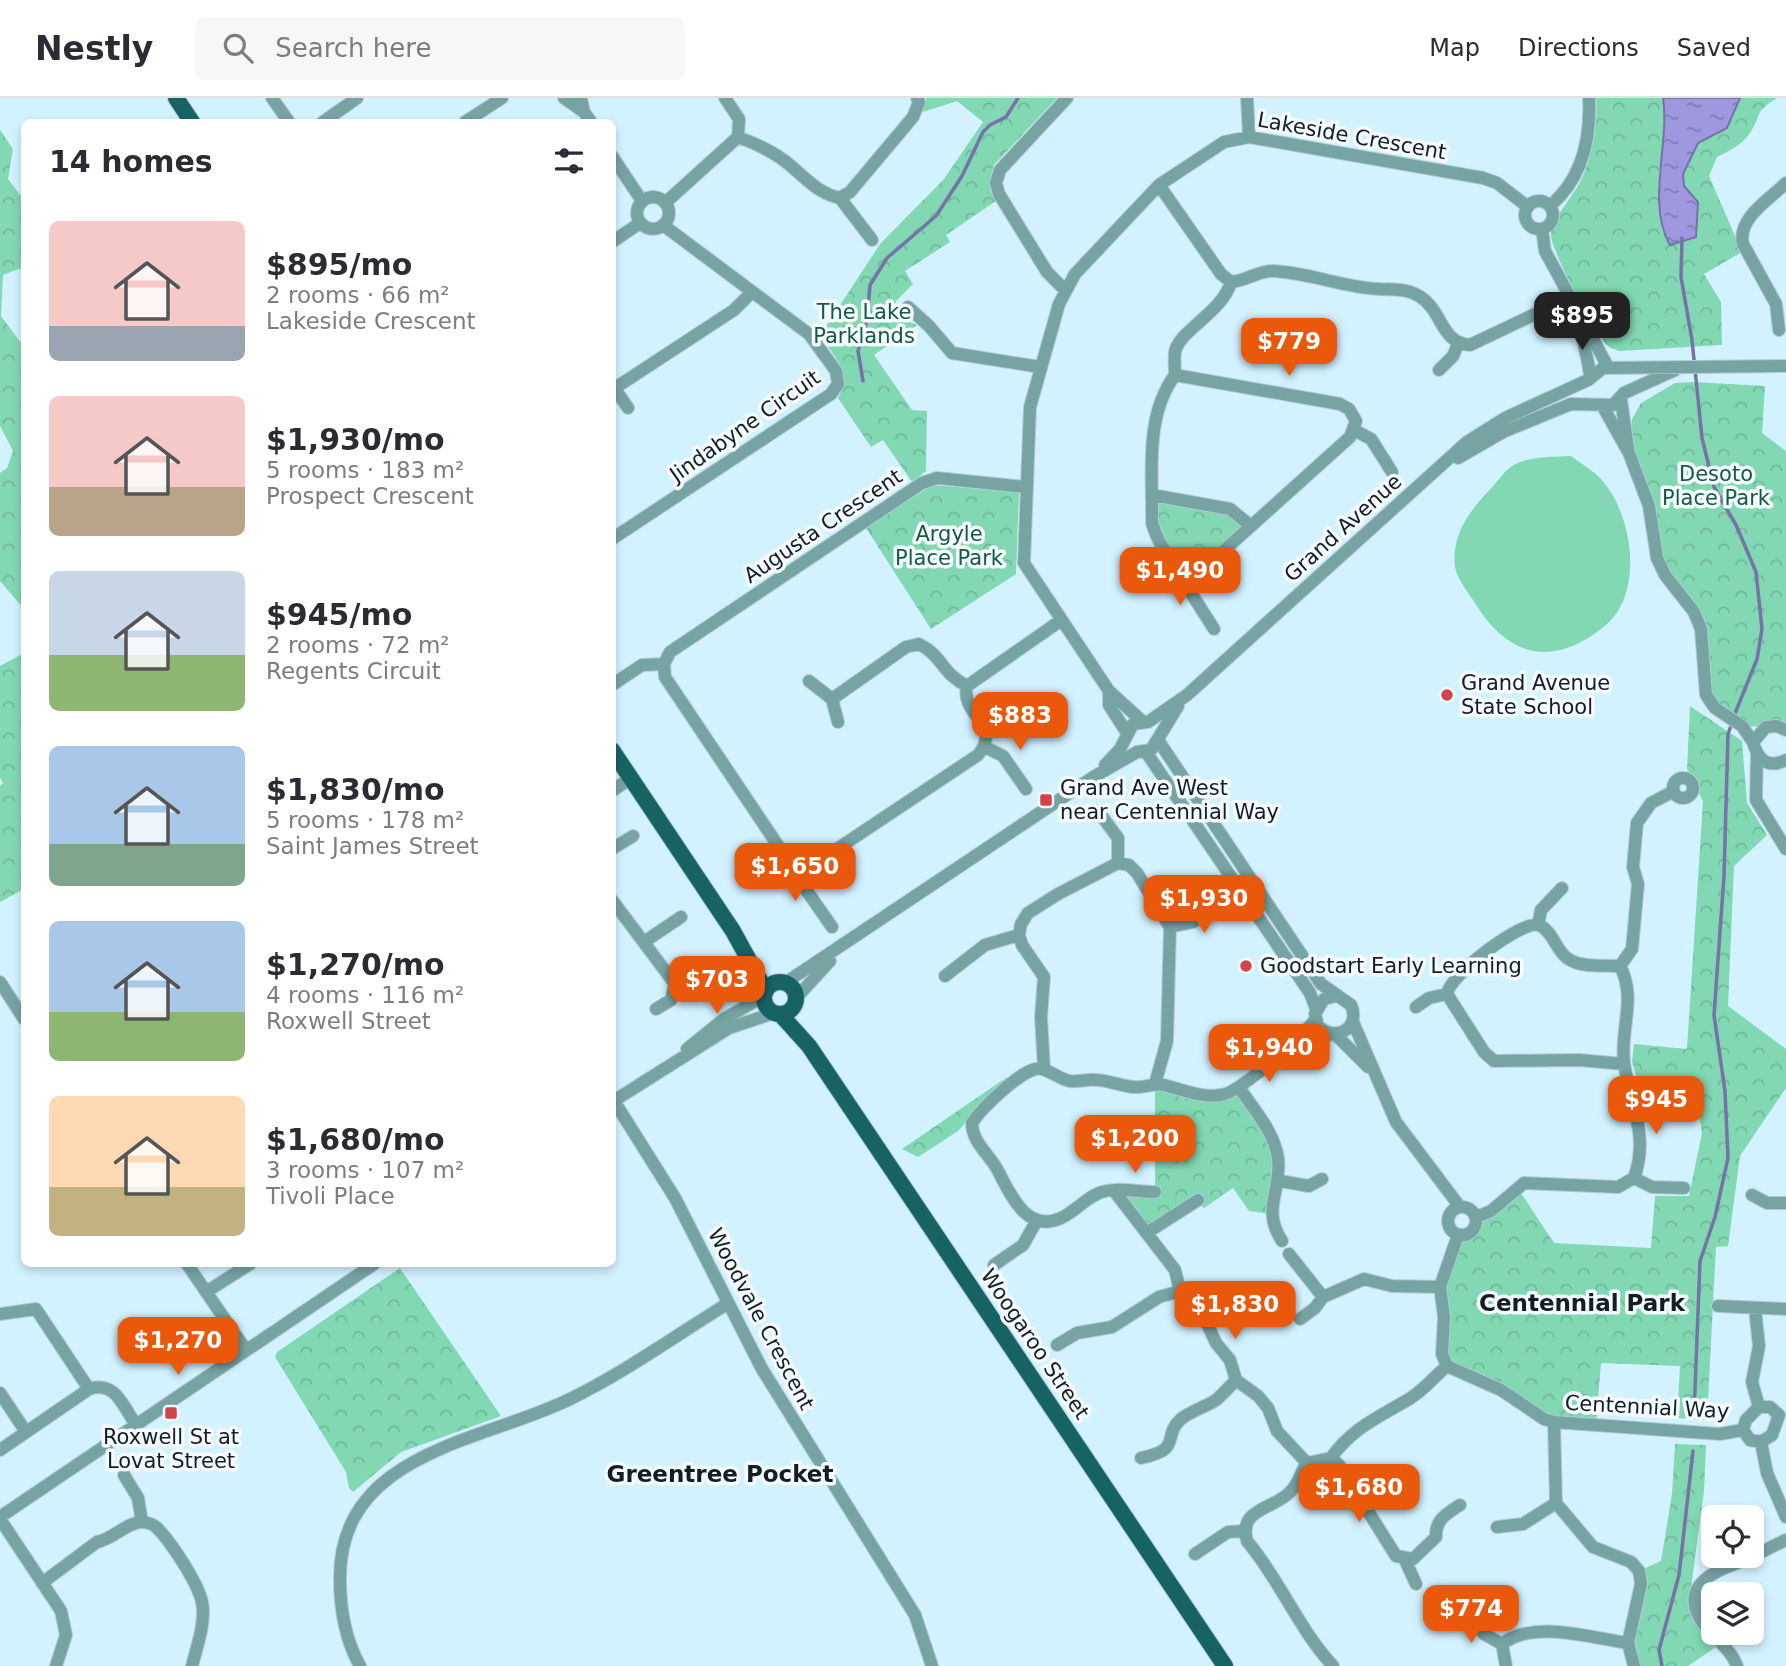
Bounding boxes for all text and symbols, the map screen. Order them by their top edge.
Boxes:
search box [195,17,685,80]
text: Nestly [35,29,153,68]
icon: search [219,29,257,67]
text: Search here [275,33,431,63]
text: Map [1429,34,1480,62]
text: Directions [1518,34,1639,62]
text: Saved [1677,34,1751,62]
street label: Lakeside Crescent [1256,108,1448,164]
icon: filters [550,142,588,180]
text: 14 homes [49,144,213,179]
text: $895/mo [266,247,412,282]
icon: home [105,249,189,333]
text: 2 rooms · 66 m² [266,282,450,308]
pin: $895 [1541,292,1623,352]
park label: The Lake Parklands [813,300,915,348]
text: $895 [1550,302,1614,328]
text: Lakeside Crescent [266,308,476,334]
pin: $779 [1248,318,1330,378]
text: $779 [1257,328,1321,354]
street label: Jindabyne Circuit [664,365,825,488]
text: $1,930/mo [266,422,445,457]
icon: home [105,424,189,508]
text: 5 rooms · 183 m² [266,457,464,483]
park label: Desoto Place Park [1662,462,1771,510]
street label: Augusta Crescent [739,464,907,588]
street label: Grand Avenue [1280,469,1406,587]
text: Prospect Crescent [266,483,474,509]
park label: Argyle Place Park [895,522,1004,570]
pin: $1,490 [1123,547,1237,607]
text: $1,490 [1136,557,1224,583]
text: $945/mo [266,597,412,632]
icon: home [105,599,189,683]
text: 2 rooms · 72 m² [266,632,450,658]
text: Regents Circuit [266,658,441,684]
place label: Grand Avenue State School [1461,671,1610,719]
marker: Grand Avenue State School [1439,687,1455,703]
pin: $883 [979,692,1061,752]
text: $883 [988,702,1052,728]
text: $1,830/mo [266,772,445,807]
icon: home [105,774,189,858]
place label: Grand Ave West near Centennial Way [1060,776,1279,824]
marker: Grand Ave West near Centennial Way [1038,792,1054,808]
text: 5 rooms · 178 m² [266,807,464,833]
text: Saint James Street [266,833,479,859]
pin: $1,650 [738,844,852,903]
text: $1,650 [751,853,839,879]
pin: $1,930 [1147,876,1261,935]
text: $1,930 [1160,885,1248,911]
text: $1,270/mo [266,947,445,982]
icon: home [105,949,189,1033]
place label: Goodstart Early Learning [1260,954,1522,978]
pin: $703 [676,956,758,1016]
marker: Goodstart Early Learning [1238,958,1254,974]
text: $703 [685,966,749,992]
text: 4 rooms · 116 m² [266,982,464,1008]
text: Roxwell Street [266,1008,431,1034]
pin: $1,940 [1212,1024,1326,1084]
text: $1,940 [1225,1034,1313,1060]
pin: $945 [1615,1076,1697,1136]
text: $945 [1624,1086,1688,1112]
pin: $1,200 [1078,1116,1192,1175]
text: $1,680/mo [266,1122,445,1157]
icon: home [105,1124,189,1208]
text: $1,200 [1091,1125,1179,1151]
text: 3 rooms · 107 m² [266,1157,464,1183]
text: Tivoli Place [266,1183,395,1209]
street label: Woodvale Crescent [703,1224,819,1414]
street label: Woogaroo Street [976,1264,1094,1424]
pin: $1,830 [1178,1282,1292,1341]
district label: Centennial Park [1479,1290,1686,1316]
text: $1,830 [1191,1291,1279,1317]
pin: $1,270 [121,1318,235,1377]
text: $1,270 [134,1327,222,1353]
street label: Centennial Way [1564,1391,1730,1423]
marker: Roxwell St at Lovat Street [163,1405,179,1421]
place label: Roxwell St at Lovat Street [103,1425,239,1473]
district label: Greentree Pocket [607,1461,833,1487]
pin: $1,680 [1302,1464,1416,1524]
text: $1,680 [1315,1474,1403,1500]
map controls [1701,1505,1764,1645]
button: locate [1701,1505,1764,1568]
button: layers [1701,1582,1764,1645]
pin: $774 [1430,1586,1512,1645]
text: $774 [1439,1595,1503,1621]

